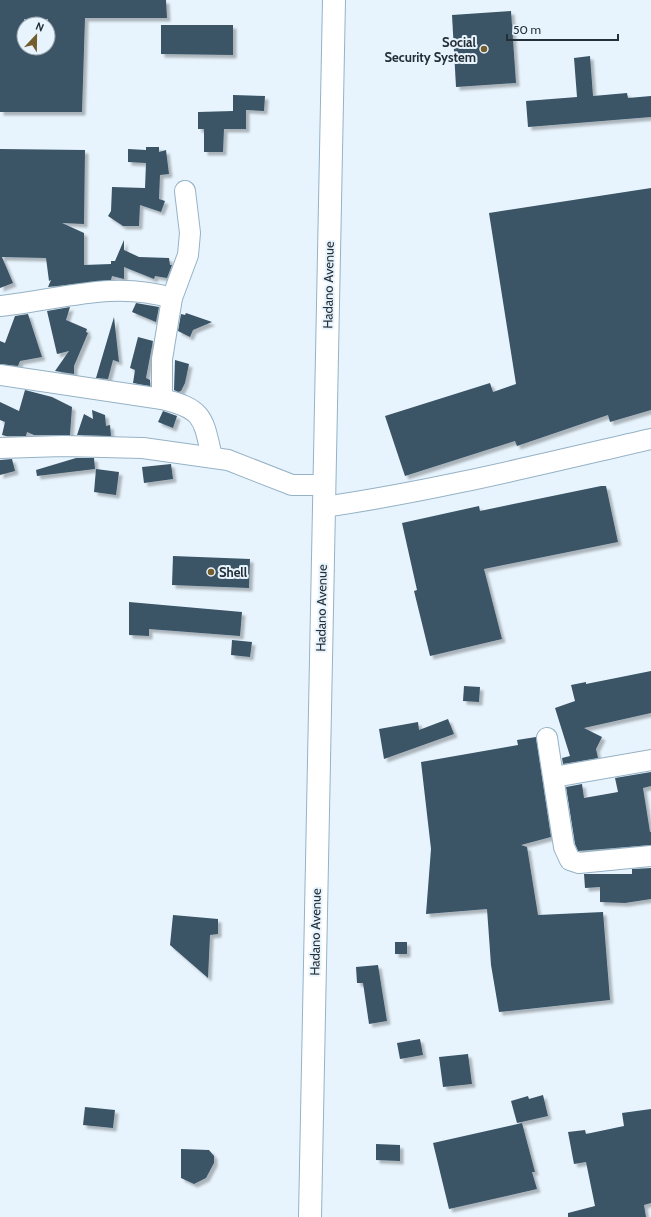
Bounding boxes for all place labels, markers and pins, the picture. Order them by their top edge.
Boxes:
place label: Social Security System [385,34,477,65]
marker: Social Security System [479,44,489,54]
place label: Shell [219,564,248,580]
marker: Shell [206,567,216,577]

